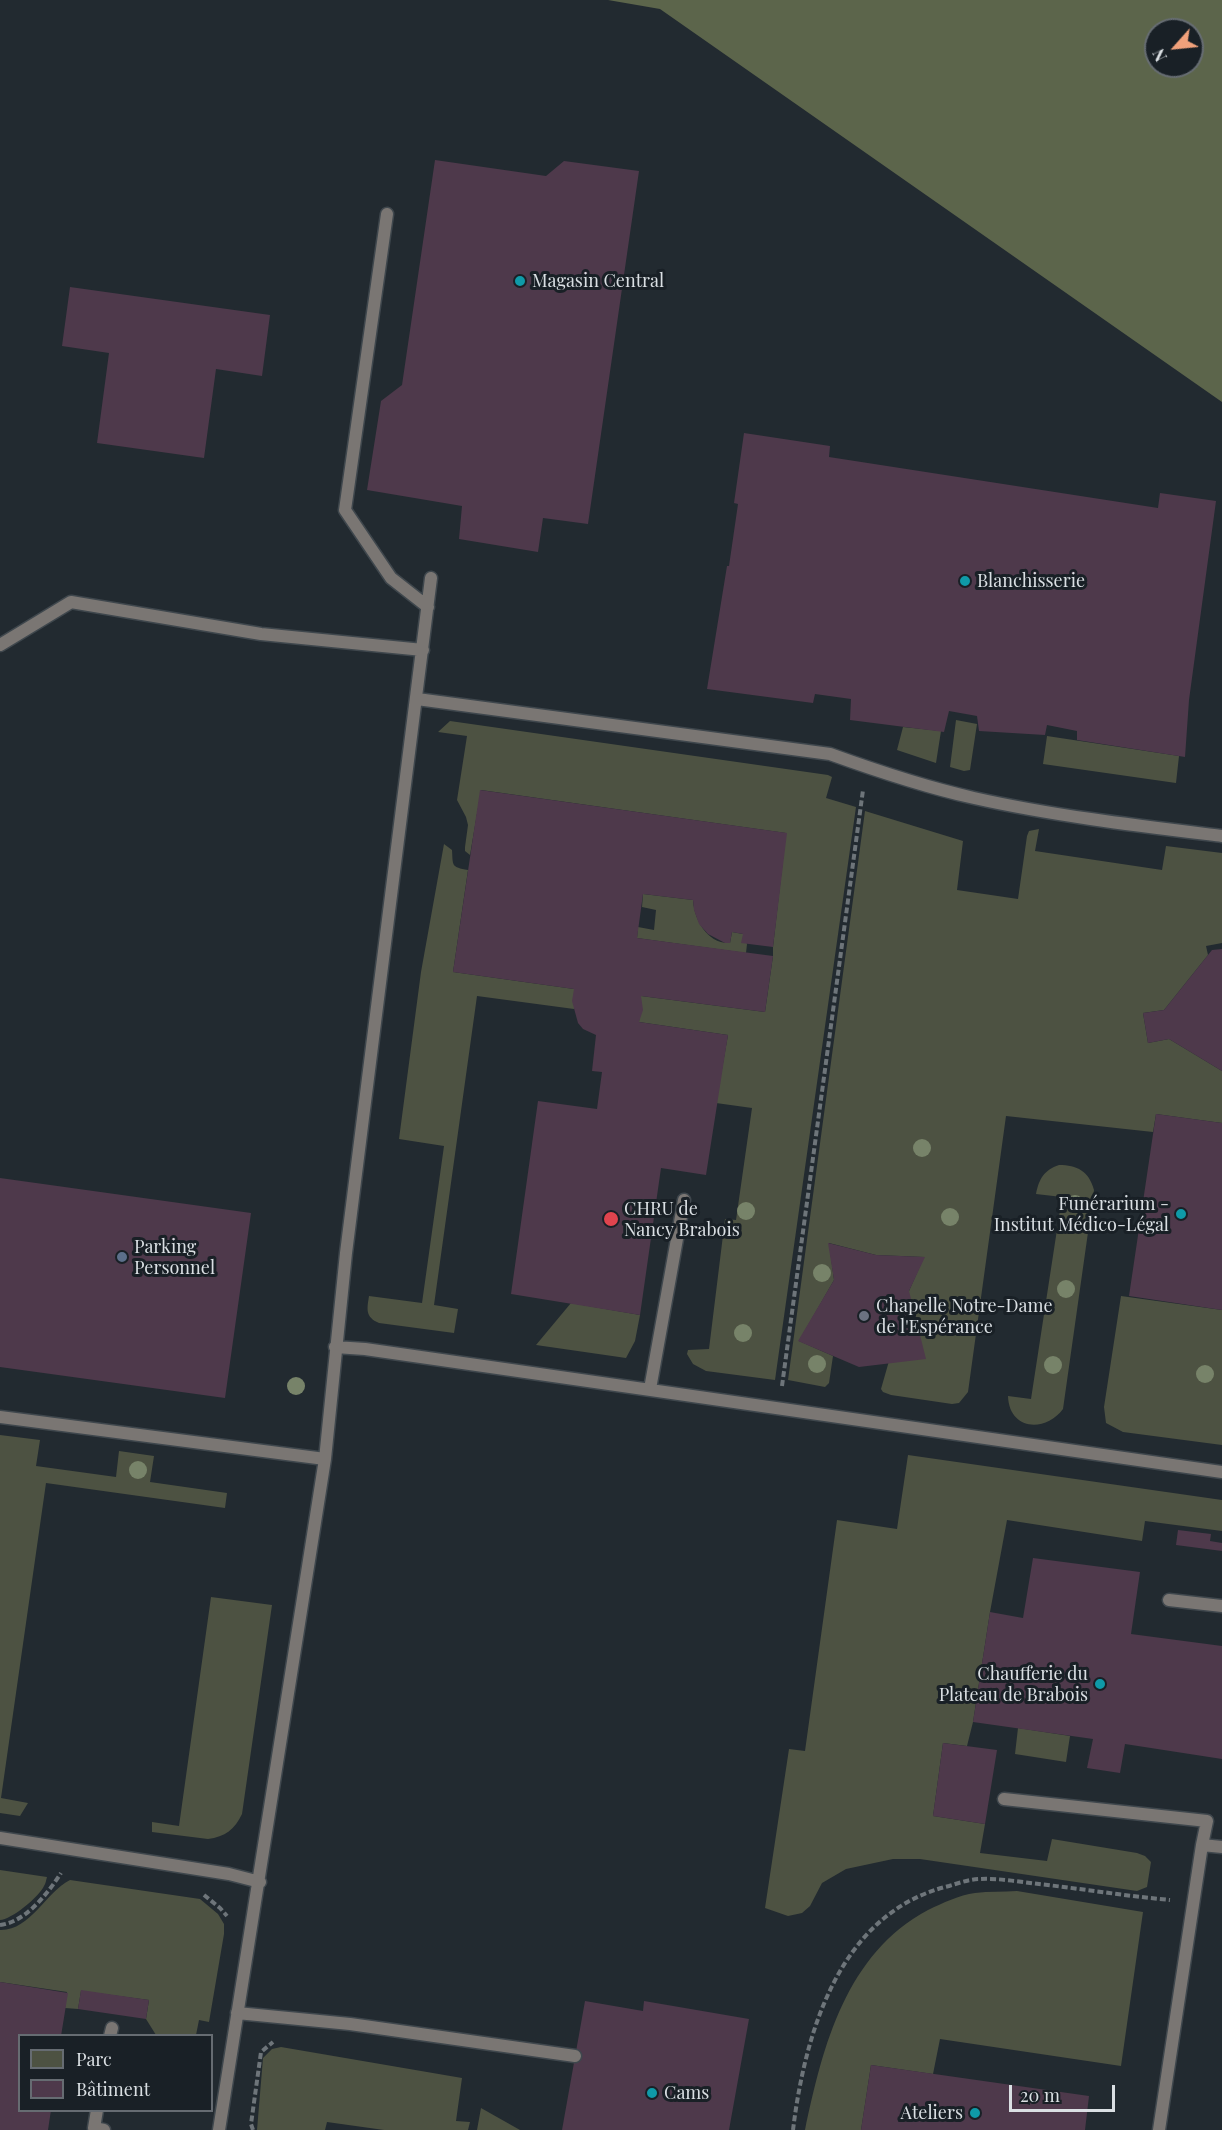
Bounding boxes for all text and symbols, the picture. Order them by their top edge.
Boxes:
north arrow [1144,18,1204,78]
text: N [1147,46,1171,65]
place label: Magasin Central [532,270,664,292]
marker: Magasin Central [513,274,527,288]
place label: Blanchisserie [977,570,1085,592]
marker: Blanchisserie [958,574,972,588]
place label: Funérarium - Institut Médico-Légal [994,1193,1169,1236]
place label: CHRU de Nancy Brabois [624,1198,740,1240]
marker: Funérarium - Institut Médico-Légal [1174,1207,1188,1221]
marker: CHRU de Nancy Brabois [602,1210,620,1228]
place label: Parking Personnel [134,1236,215,1278]
marker: Parking Personnel [115,1250,129,1264]
place label: Chapelle Notre-Dame de l'Espérance [876,1295,1053,1338]
marker: Chapelle Notre-Dame de l'Espérance [857,1309,871,1323]
place label: Chaufferie du Plateau de Brabois [939,1663,1088,1706]
marker: Chaufferie du Plateau de Brabois [1093,1677,1107,1691]
legend [18,2034,213,2112]
text: Parc [76,2047,112,2071]
scale bar [1012,2073,1118,2111]
text: Bâtiment [76,2077,150,2101]
place label: Cams [664,2082,709,2104]
text: 20 m [1020,2083,1060,2107]
marker: Cams [645,2086,659,2100]
place label: Ateliers [901,2102,963,2124]
marker: Ateliers [968,2106,982,2120]

